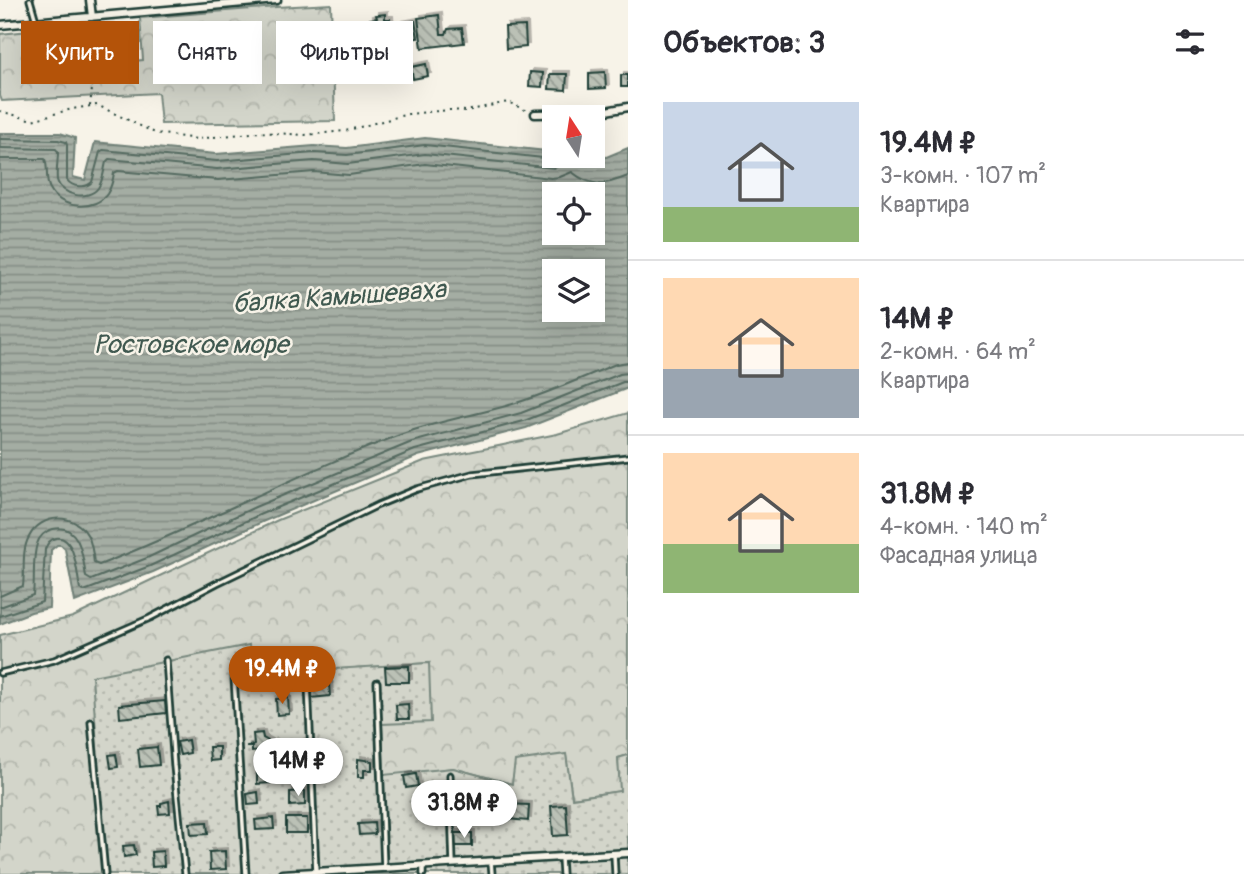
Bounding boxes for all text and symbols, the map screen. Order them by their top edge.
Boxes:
chip: Купить [21,21,139,84]
chip: Снять [153,21,262,84]
chip: Фильтры [276,21,413,84]
icon: filters [1171,23,1209,61]
text: Объектов: 3 [663,24,825,61]
north arrow [542,105,606,168]
map controls [542,105,605,322]
text: 19.4M ₽ [880,124,977,161]
icon: home [719,130,803,214]
text: 3-комн. · 107 m² [880,161,1046,190]
button: locate [542,182,605,245]
text: Квартира [880,190,969,219]
button: layers [542,259,605,322]
water label: балка Камышеваха [231,273,449,320]
text: 14M ₽ [880,300,955,337]
icon: home [719,306,803,390]
water label: Ростовское море [94,329,290,361]
text: 2-комн. · 64 m² [880,337,1036,366]
text: Квартира [880,366,969,395]
text: 31.8M ₽ [880,475,976,512]
icon: home [719,481,803,565]
text: 4-комн. · 140 m² [880,512,1048,541]
text: Фасадная улица [880,541,1038,570]
pin: 19.4M ₽ [217,646,347,706]
text: 19.4M ₽ [245,654,319,683]
pin: 14M ₽ [249,738,347,798]
text: 14M ₽ [269,746,327,775]
pin: 31.8M ₽ [399,780,529,840]
text: 31.8M ₽ [427,788,501,817]

